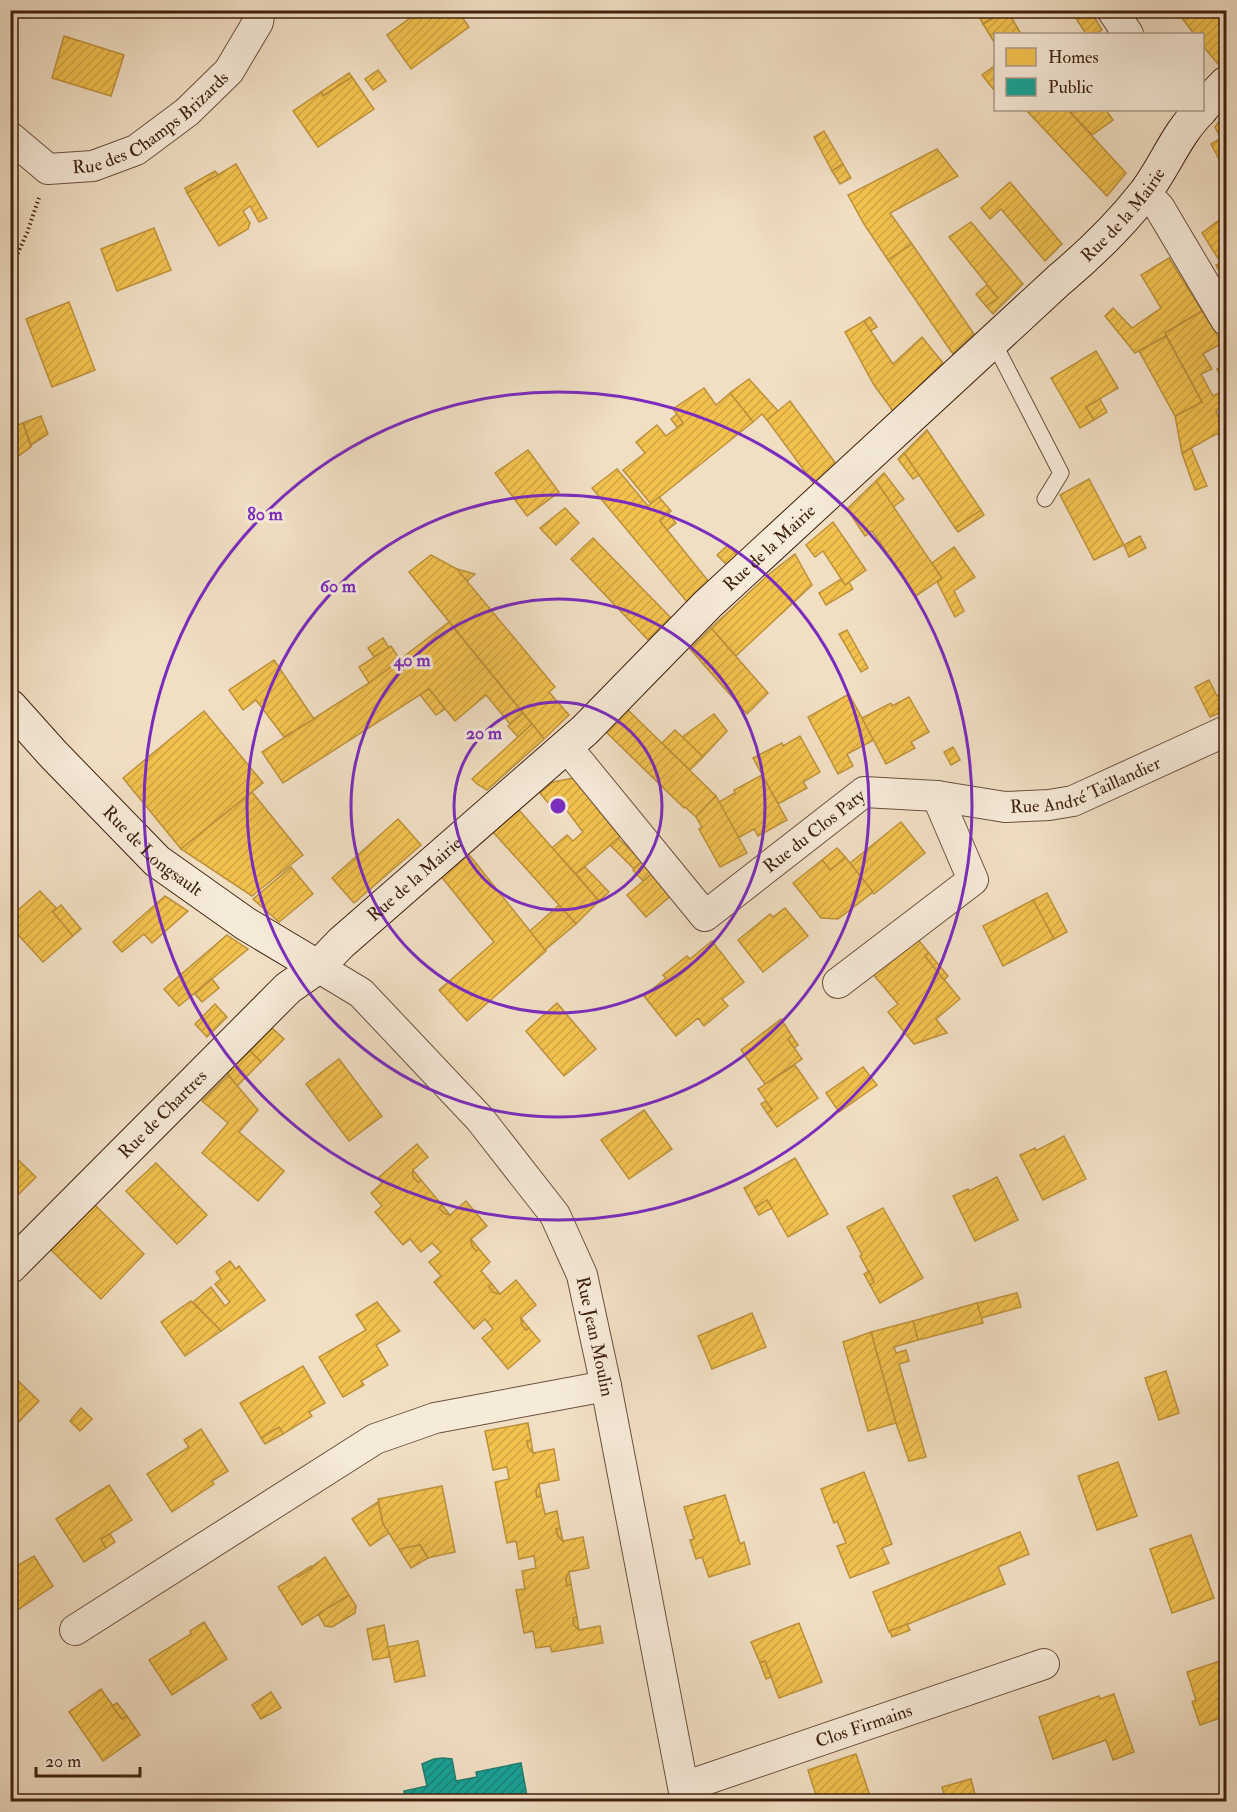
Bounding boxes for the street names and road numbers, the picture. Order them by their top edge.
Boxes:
street label: Rue des Champs Brizards [72,66,233,179]
street label: Rue de la Mairie [1076,163,1170,267]
street label: Rue de la Mairie [718,499,821,596]
street label: Rue André Taillandier [1009,751,1164,818]
street label: Rue du Clos Paty [759,783,871,878]
street label: Rue de Longsault [98,801,208,902]
street label: Rue de la Mairie [362,831,467,926]
street label: Rue de Chartres [113,1065,212,1163]
street label: Rue Jean Moulin [571,1274,619,1398]
street label: Clos Firmains [812,1698,915,1753]

